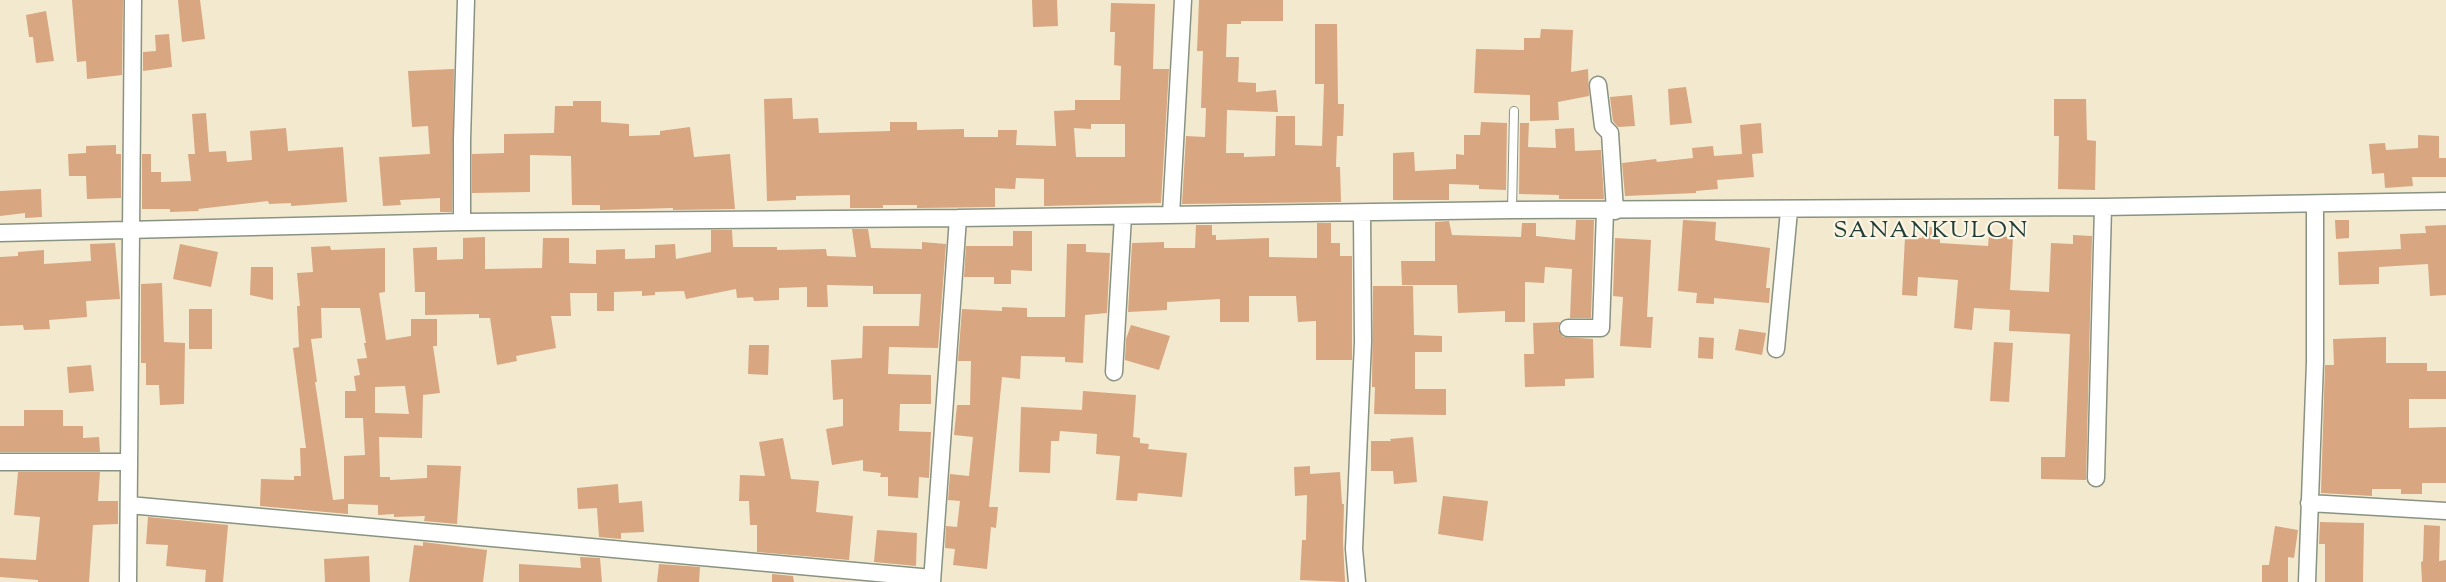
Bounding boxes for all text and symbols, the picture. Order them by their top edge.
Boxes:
district label: SANANKULON [1833,219,2029,247]

